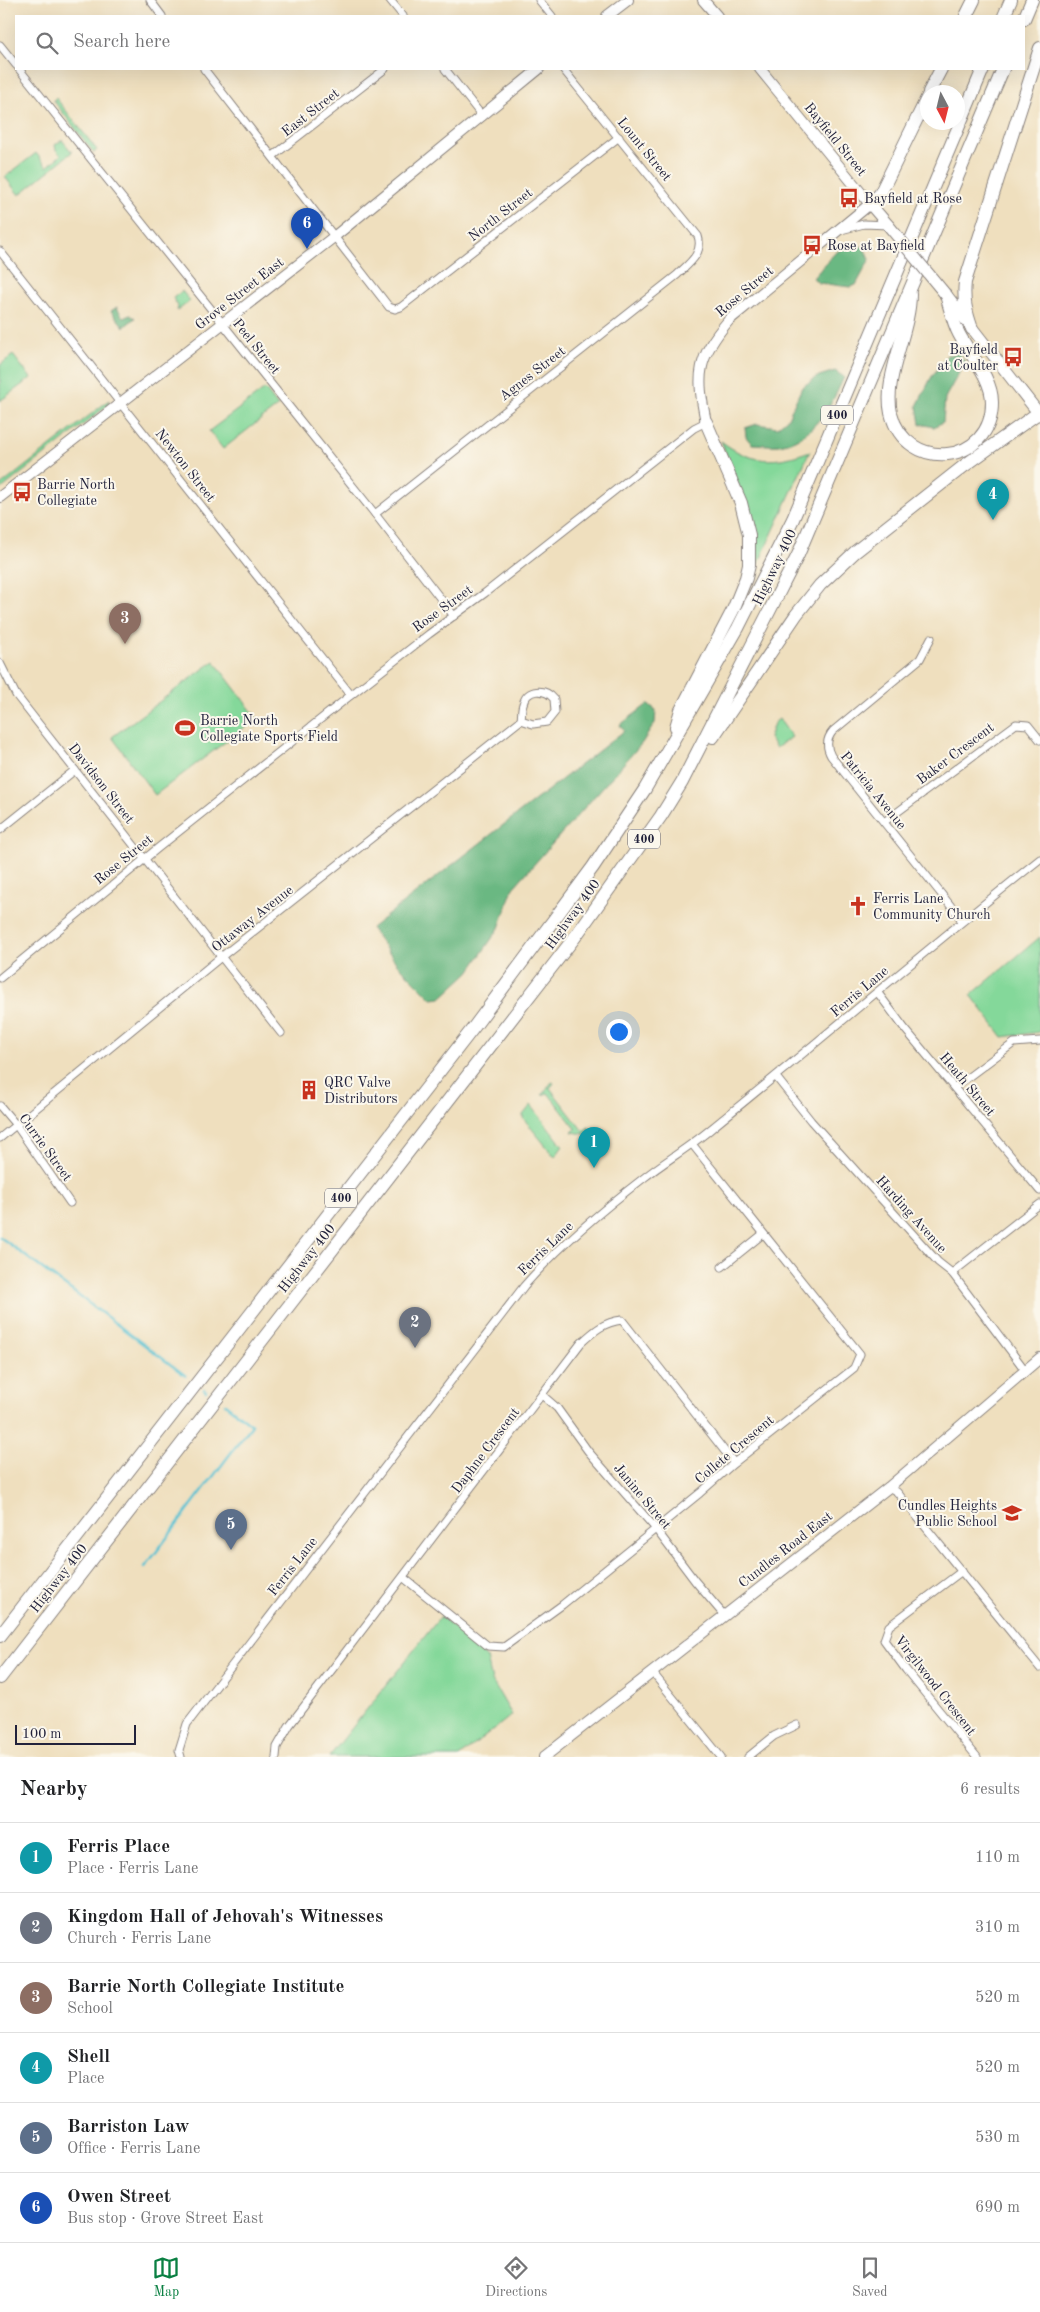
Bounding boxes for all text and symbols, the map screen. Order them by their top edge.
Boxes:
search box [15,15,1025,70]
icon: search [33,29,61,57]
text: Search here [73,33,170,52]
north arrow [920,85,965,130]
street label: East Street [279,86,342,139]
street label: Bayfield Street [802,100,869,179]
street label: Lount Street [614,115,674,184]
street label: North Street [466,186,535,244]
bus stop icon: Bayfield at Rose [838,187,860,209]
place label: Bayfield at Rose [864,192,962,206]
pin: 6 [291,208,323,249]
bus stop icon: Rose at Bayfield [801,234,823,256]
place label: Rose at Bayfield [827,239,925,253]
street label: Grove Street East [193,255,286,333]
street label: Rose Street [713,264,776,320]
street label: Peel Street [230,316,283,377]
place label: Bayfield at Coulter [938,343,998,373]
street label: Agnes Street [497,344,568,404]
bus stop icon: Bayfield at Coulter [1002,346,1024,368]
road number: 400 [821,406,853,424]
street label: Newton Street [152,426,218,505]
place label: Barrie North Collegiate [37,478,116,508]
pin: 4 [977,479,1009,520]
bus stop icon: Barrie North Collegiate [11,481,33,503]
street label: Highway 400 [750,527,799,608]
street label: Rose Street [410,582,475,635]
pin: 3 [109,603,141,644]
place label: Barrie North Collegiate Sports Field [200,714,338,744]
sports icon: Barrie North Collegiate Sports Field [174,717,196,739]
street label: Baker Crescent [914,720,997,787]
street label: Davidson Street [66,741,137,826]
street label: Patricia Avenue [838,749,909,832]
road number: 400 [628,830,660,849]
street label: Rose Street [92,832,156,887]
street label: Highway 400 [543,877,603,952]
street label: Ottaway Avenue [209,883,296,955]
place label: Ferris Lane Community Church [873,892,991,922]
church icon: Ferris Lane Community Church [847,895,869,917]
street label: Ferris Lane [828,964,891,1020]
your location [606,1019,632,1045]
street label: Heath Street [937,1050,998,1119]
place label: QRC Valve Distributors [324,1076,398,1106]
building icon: QRC Valve Distributors [298,1079,320,1101]
street label: Currie Street [16,1111,74,1184]
pin: 1 [578,1127,610,1168]
street label: Harding Avenue [873,1173,949,1256]
road number: 400 [325,1188,357,1208]
street label: Ferris Lane [515,1219,576,1278]
street label: Highway 400 [276,1222,338,1296]
pin: 2 [399,1307,431,1348]
street label: Daphne Crescent [449,1405,523,1496]
street label: Collete Crescent [693,1413,777,1487]
street label: Janine Street [611,1461,674,1532]
place label: Cundles Heights Public School [898,1499,997,1529]
school or university icon: Cundles Heights Public School [1001,1502,1023,1524]
pin: 5 [215,1509,247,1550]
street label: Cundles Road East [736,1509,835,1591]
street label: Ferris Lane [266,1535,320,1599]
street label: Highway 400 [28,1542,90,1616]
street label: Virgilwood Crescent [892,1633,979,1738]
scale bar [15,1722,136,1745]
text: 100 m [22,1727,61,1741]
text: Nearby [20,1779,88,1800]
text: 6 results [960,1782,1020,1798]
text: Ferris Place [67,1838,170,1857]
text: 1 [31,1850,41,1866]
text: 110 m [975,1850,1020,1866]
text: Place · Ferris Lane [67,1861,198,1877]
text: Kingdom Hall of Jehovah's Witnesses [67,1908,383,1927]
text: 2 [31,1920,41,1936]
text: 310 m [975,1920,1020,1936]
text: Church · Ferris Lane [67,1931,211,1947]
text: Barrie North Collegiate Institute [67,1978,344,1997]
text: 3 [31,1990,41,2006]
text: 520 m [975,1990,1020,2006]
text: School [67,2001,113,2017]
text: Shell [67,2048,110,2067]
text: 4 [31,2060,41,2076]
text: 520 m [975,2060,1020,2076]
text: Place [67,2071,104,2087]
text: Barriston Law [67,2118,189,2137]
text: 5 [31,2130,41,2146]
text: 530 m [975,2130,1020,2146]
text: Office · Ferris Lane [67,2141,200,2157]
text: Owen Street [67,2188,171,2207]
text: 6 [31,2200,41,2216]
text: 690 m [975,2200,1020,2216]
text: Bus stop · Grove Street East [67,2211,263,2227]
tab: Map [152,2254,180,2301]
tab: Directions [485,2254,547,2301]
tab: Saved [852,2254,888,2301]

